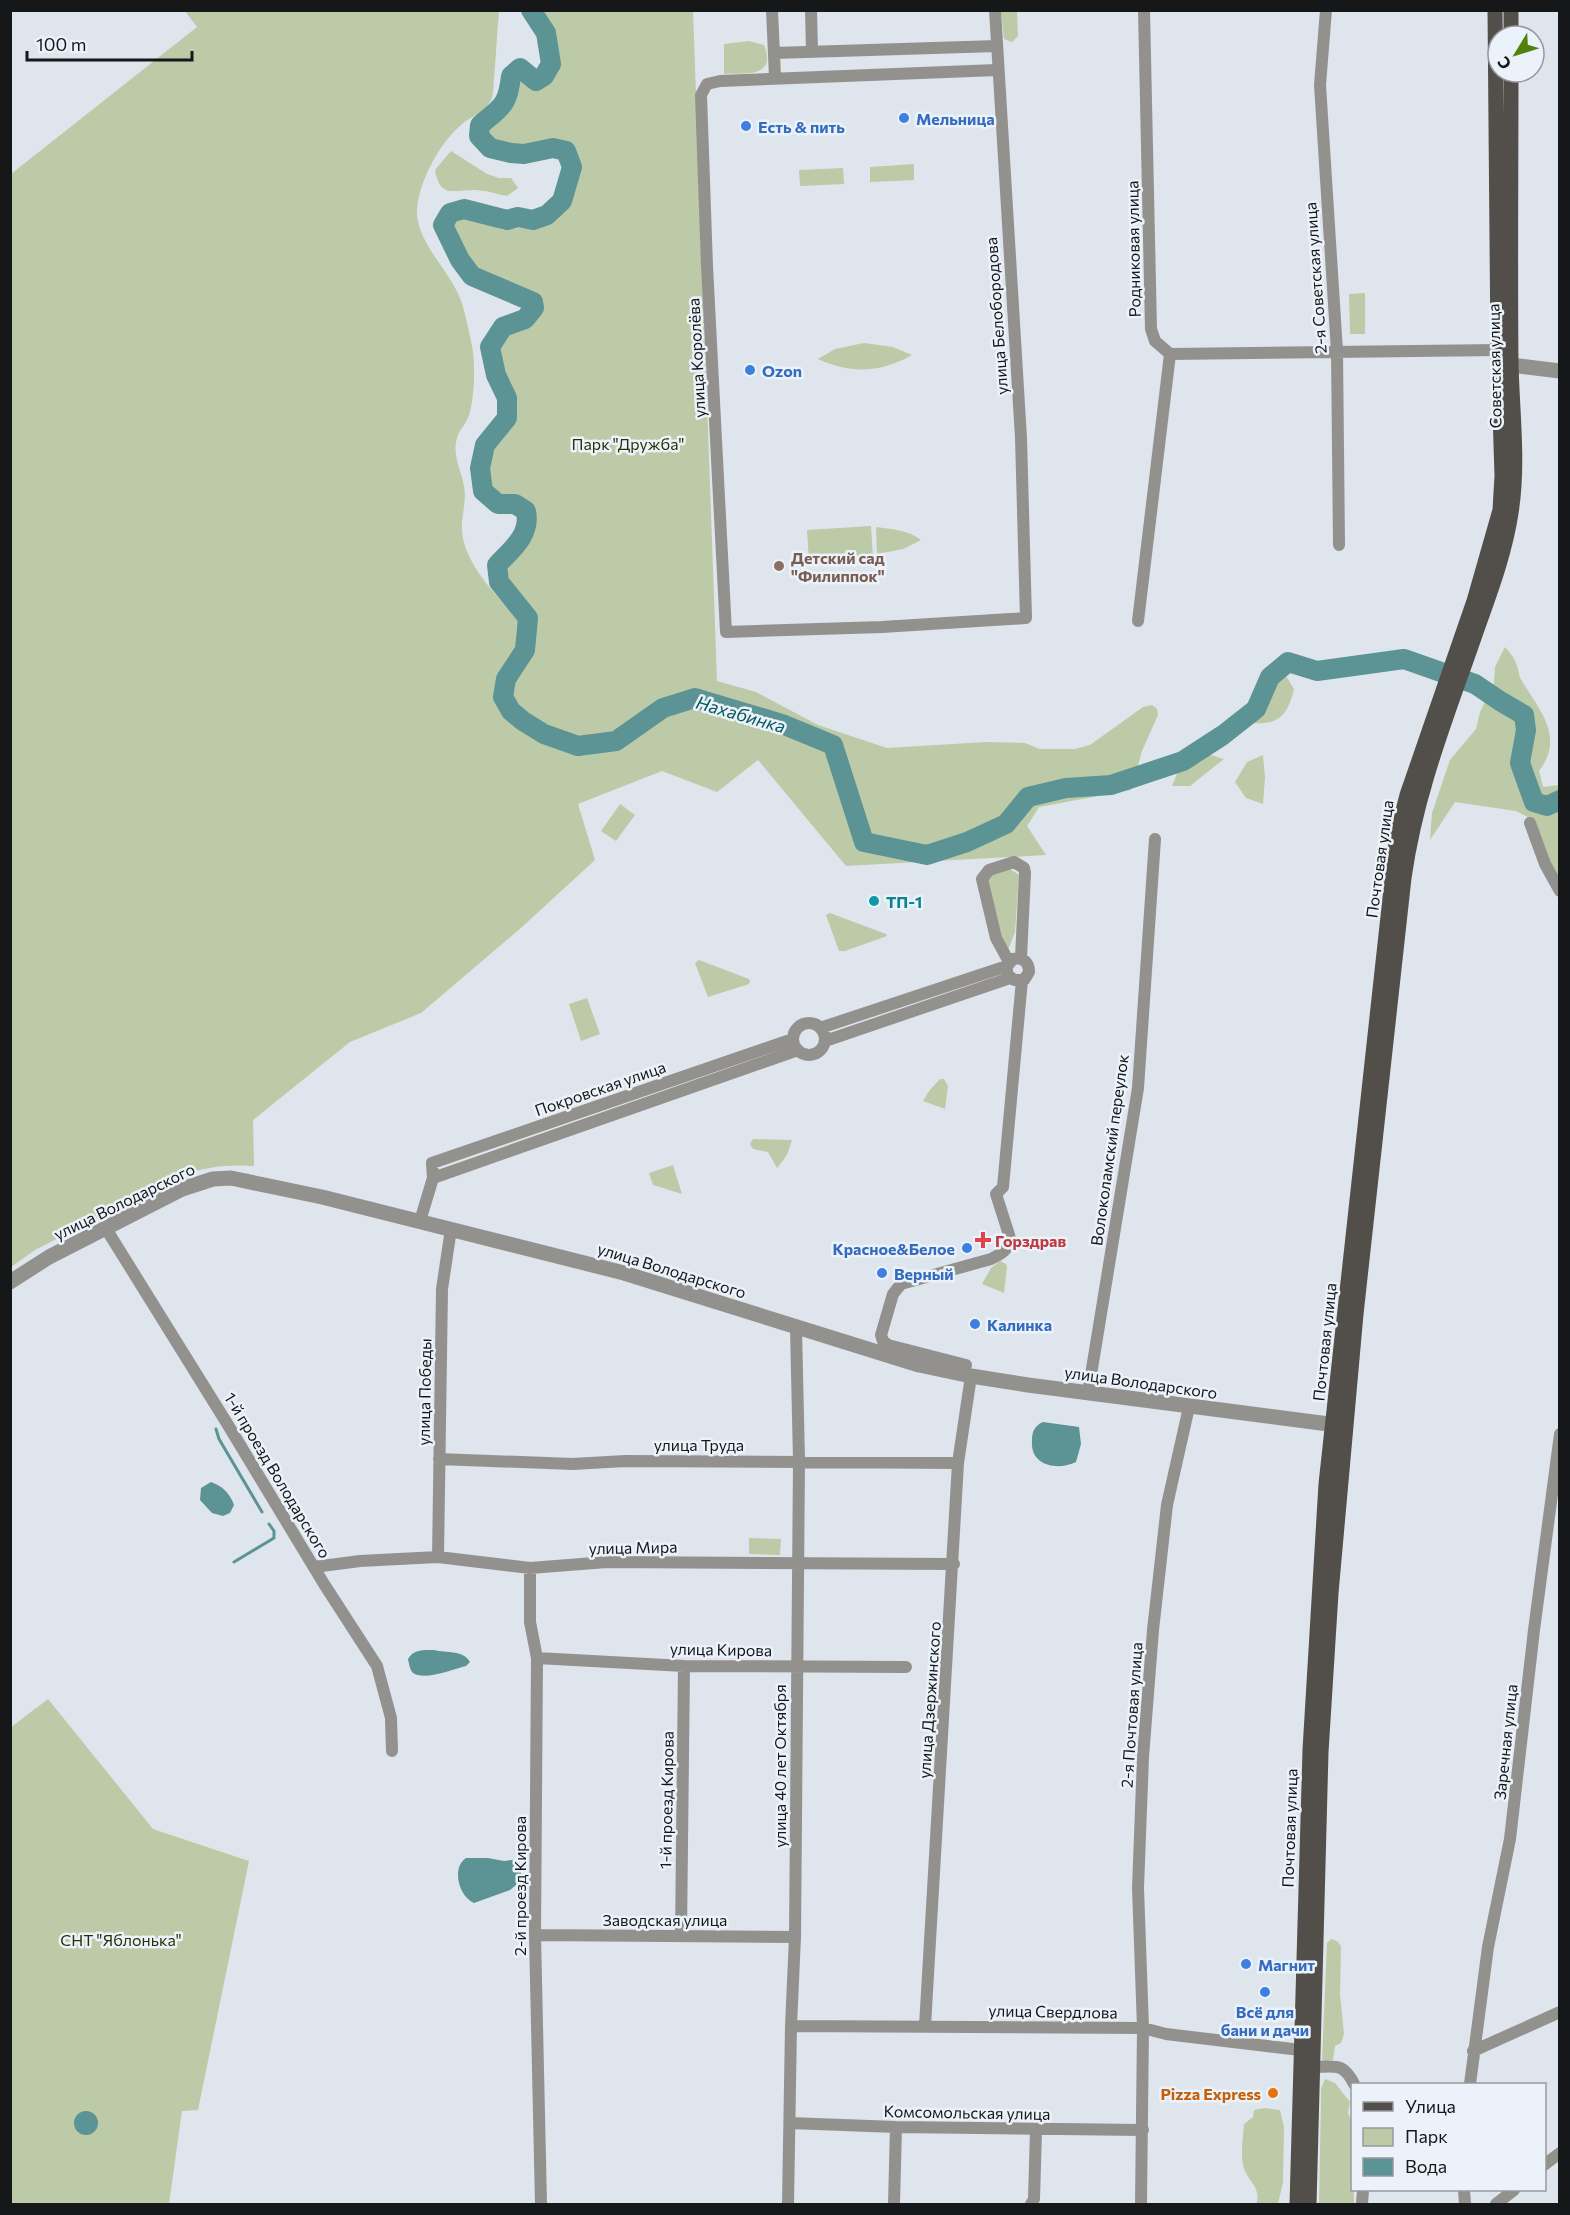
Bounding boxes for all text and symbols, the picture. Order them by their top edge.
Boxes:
scale bar [27,24,192,62]
north arrow [1486,24,1546,84]
text: 100 m [36,33,86,55]
text: С [1493,53,1515,74]
place label: Мельница [916,109,995,128]
marker: Мельница [897,111,911,125]
place label: Есть & пить [758,117,845,136]
marker: Есть & пить [739,119,753,133]
street label: Родниковая улица [1122,181,1144,317]
street label: 2-я Советская улица [1300,202,1330,354]
street label: улица Белобородова [981,237,1011,395]
street label: улица Королёва [683,298,709,418]
street label: Советская улица [1483,303,1505,429]
place label: Ozon [762,361,802,380]
marker: Ozon [743,363,757,377]
park label: Парк "Дружба" [572,434,684,453]
place label: Детский сад "Филиппок" [791,548,885,585]
marker: Детский сад "Филиппок" [772,559,786,573]
water label: Нахабинка [694,691,788,737]
street label: Почтовая улица [1361,799,1397,919]
place label: ТП-1 [886,892,922,911]
marker: ТП-1 [867,894,881,908]
street label: Волоколамский переулок [1086,1053,1132,1247]
street label: Покровская улица [532,1057,668,1119]
street label: улица Володарского [50,1159,198,1243]
place label: Горздрав [995,1231,1066,1250]
marker: Горздрав [976,1233,990,1247]
street label: улица Володарского [595,1238,749,1302]
place label: Красное&Белое [832,1239,955,1258]
marker: Красное&Белое [960,1241,974,1255]
place label: Верный [894,1264,954,1283]
marker: Верный [875,1266,889,1280]
street label: Почтовая улица [1308,1282,1340,1402]
place label: Калинка [987,1315,1052,1334]
marker: Калинка [968,1317,982,1331]
street label: улица Победы [414,1338,434,1446]
street label: улица Володарского [1063,1362,1219,1402]
street label: 1-й проезд Володарского [221,1389,335,1561]
street label: улица Труда [654,1435,744,1454]
street label: улица Мира [588,1537,678,1557]
street label: улица Дзержинского [914,1621,944,1779]
street label: улица Кирова [670,1639,772,1659]
street label: 2-я Почтовая улица [1116,1641,1146,1789]
street label: Заречная улица [1489,1683,1521,1801]
street label: улица 40 лет Октября [770,1684,789,1848]
street label: 1-й проезд Кирова [655,1731,677,1869]
street label: Почтовая улица [1277,1768,1301,1888]
street label: 2-й проезд Кирова [510,1816,529,1956]
street label: Заводская улица [603,1910,727,1929]
park label: СНТ "Яблонька" [60,1930,182,1949]
place label: Магнит [1258,1955,1315,1974]
marker: Магнит [1239,1957,1253,1971]
marker: Всё для бани и дачи [1258,1985,1272,1999]
street label: улица Свердлова [988,2000,1118,2022]
place label: Всё для бани и дачи [1221,2002,1309,2039]
legend [1351,2083,1546,2191]
place label: Pizza Express [1160,2084,1261,2103]
marker: Pizza Express [1266,2086,1280,2100]
text: Улица [1405,2095,1456,2117]
street label: Комсомольская улица [883,2101,1051,2123]
text: Парк [1405,2125,1448,2147]
text: Вода [1405,2155,1447,2177]

